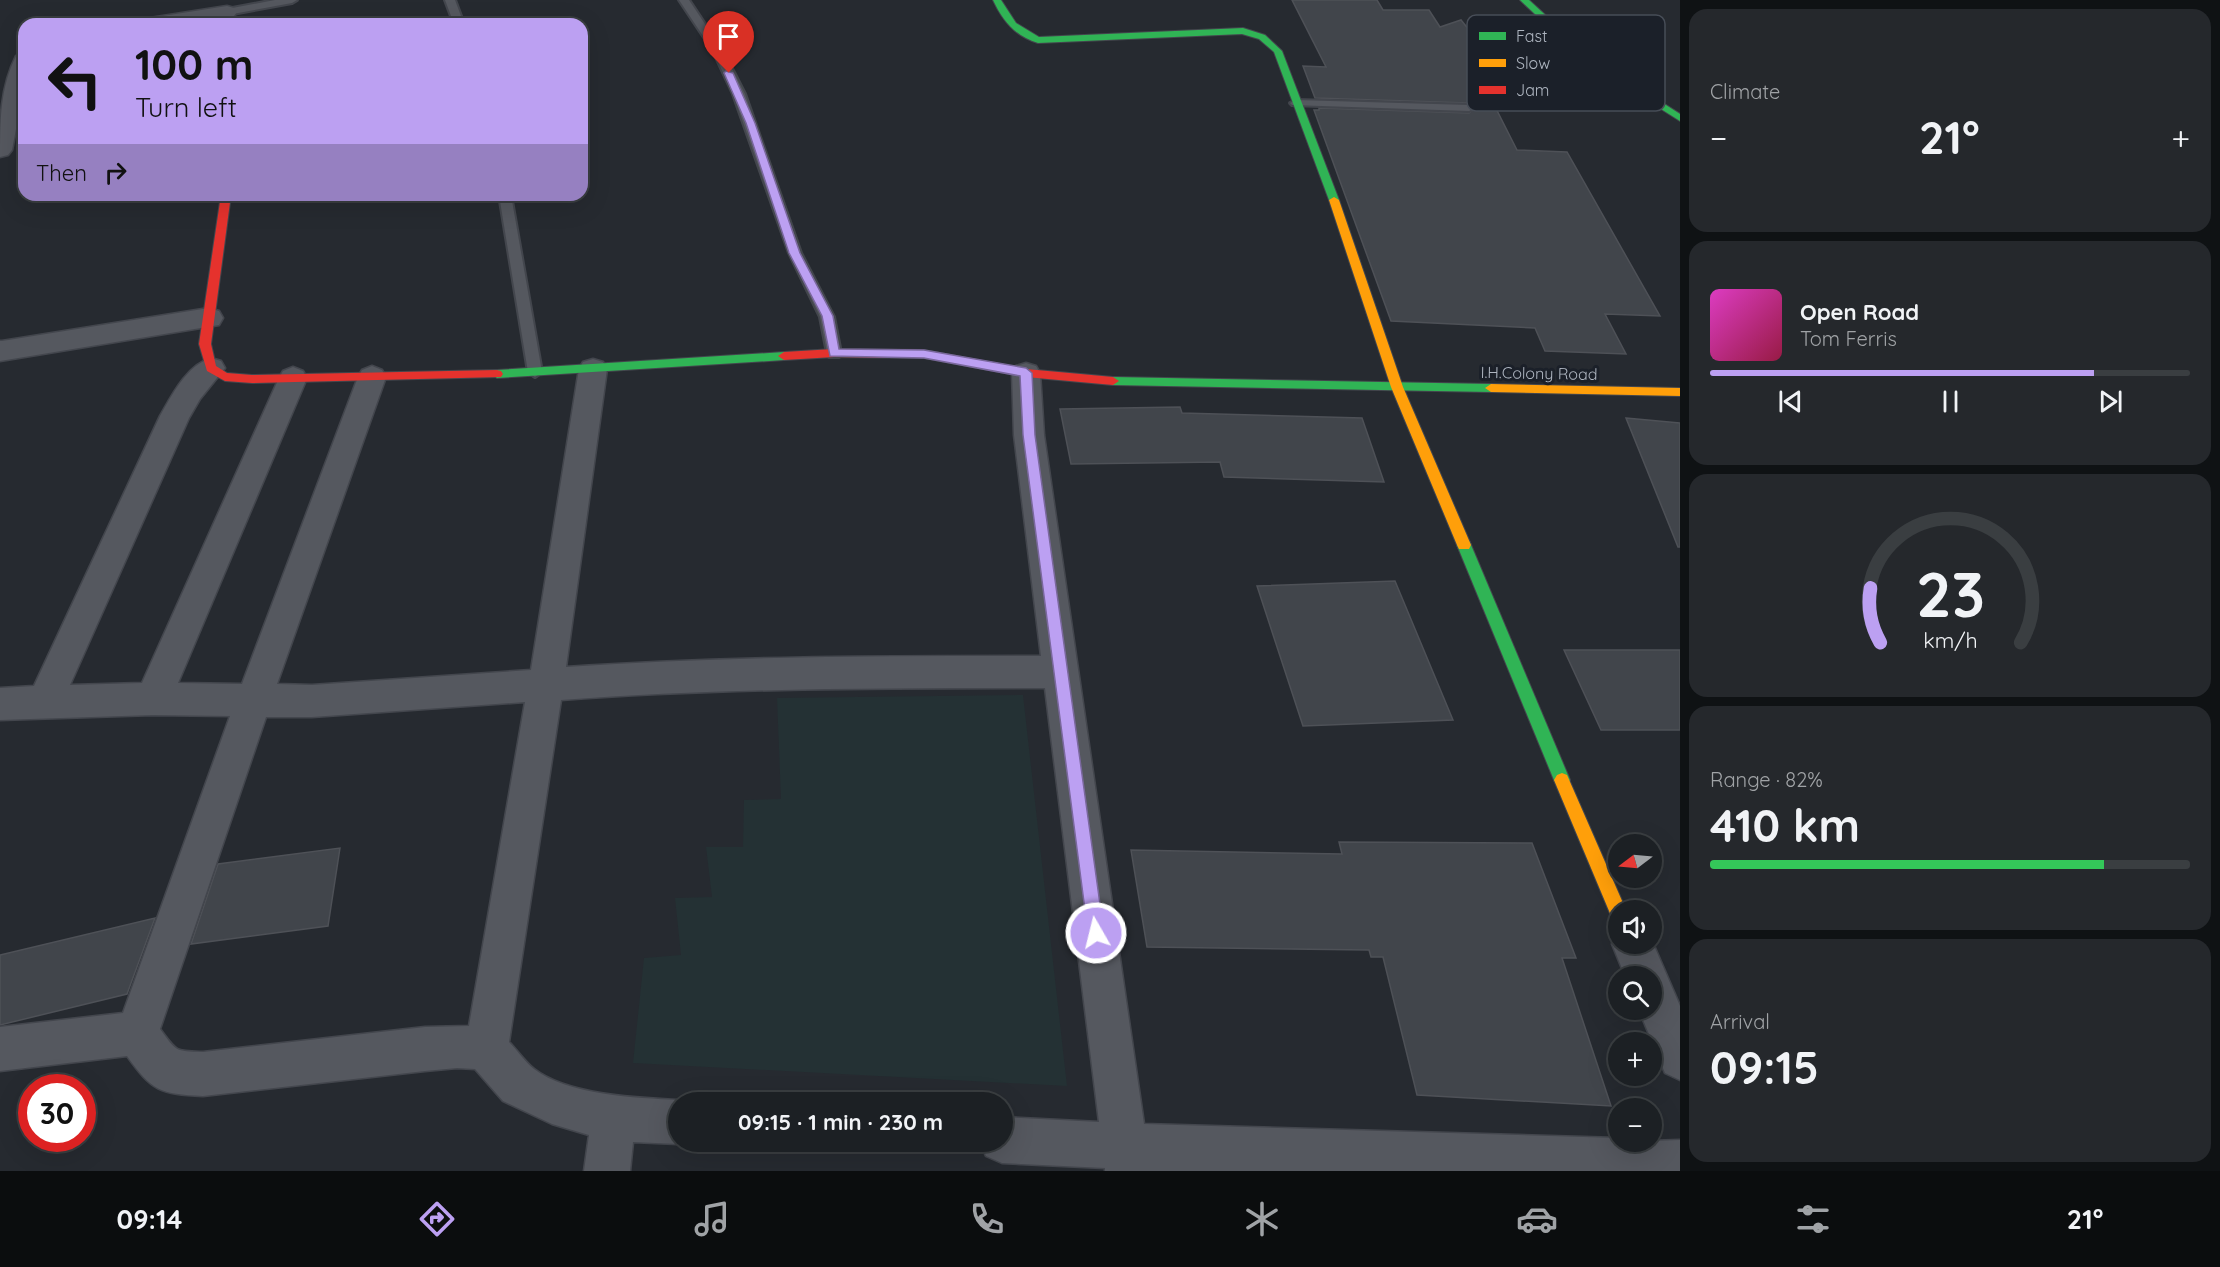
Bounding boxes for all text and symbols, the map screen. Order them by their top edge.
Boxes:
pin [703,11,754,73]
legend [1467,15,1665,111]
icon: arrive [712,20,745,53]
text: Fast [1516,26,1547,46]
text: 100 m [135,38,253,91]
icon: left [36,42,114,120]
text: Slow [1516,53,1550,73]
text: Climate [1710,79,1780,104]
text: Jam [1516,80,1549,100]
text: Turn left [135,90,237,124]
text: 21° [1919,109,1980,165]
text: − [1710,117,1727,158]
text: + [2171,117,2190,158]
icon: right [99,156,132,189]
text: Then [36,159,87,187]
text: Open Road [1800,298,1919,326]
text: Tom Ferris [1800,326,1897,351]
street label: I.H.Colony Road [1480,362,1598,384]
icon: previous [1774,385,1807,418]
icon: pause [1934,385,1967,418]
icon: next [2094,385,2127,418]
text: 23 [1915,555,1985,633]
text: km/h [1923,627,1977,653]
text: Range · 82% [1710,767,1823,792]
text: 410 km [1710,797,1860,853]
north arrow [1608,834,1662,888]
map controls [1608,834,1662,1152]
button: sound [1608,900,1662,954]
position arrow [1064,901,1128,965]
button: search [1608,966,1662,1020]
text: Arrival [1710,1009,1770,1034]
button: + [1608,1032,1662,1086]
text: 09:15 [1710,1039,1819,1095]
speed limit sign: 30 [18,1074,96,1152]
button: − [1608,1098,1662,1152]
text: 09:15 · 1 min · 230 m [738,1108,943,1136]
icon: directions [416,1198,458,1240]
icon: music [691,1198,733,1240]
icon: phone [966,1198,1008,1240]
icon: climate [1241,1198,1283,1240]
icon: car [1516,1198,1558,1240]
icon: filters [1792,1198,1834,1240]
text: 09:14 [117,1202,182,1236]
text: 21° [2067,1202,2103,1236]

